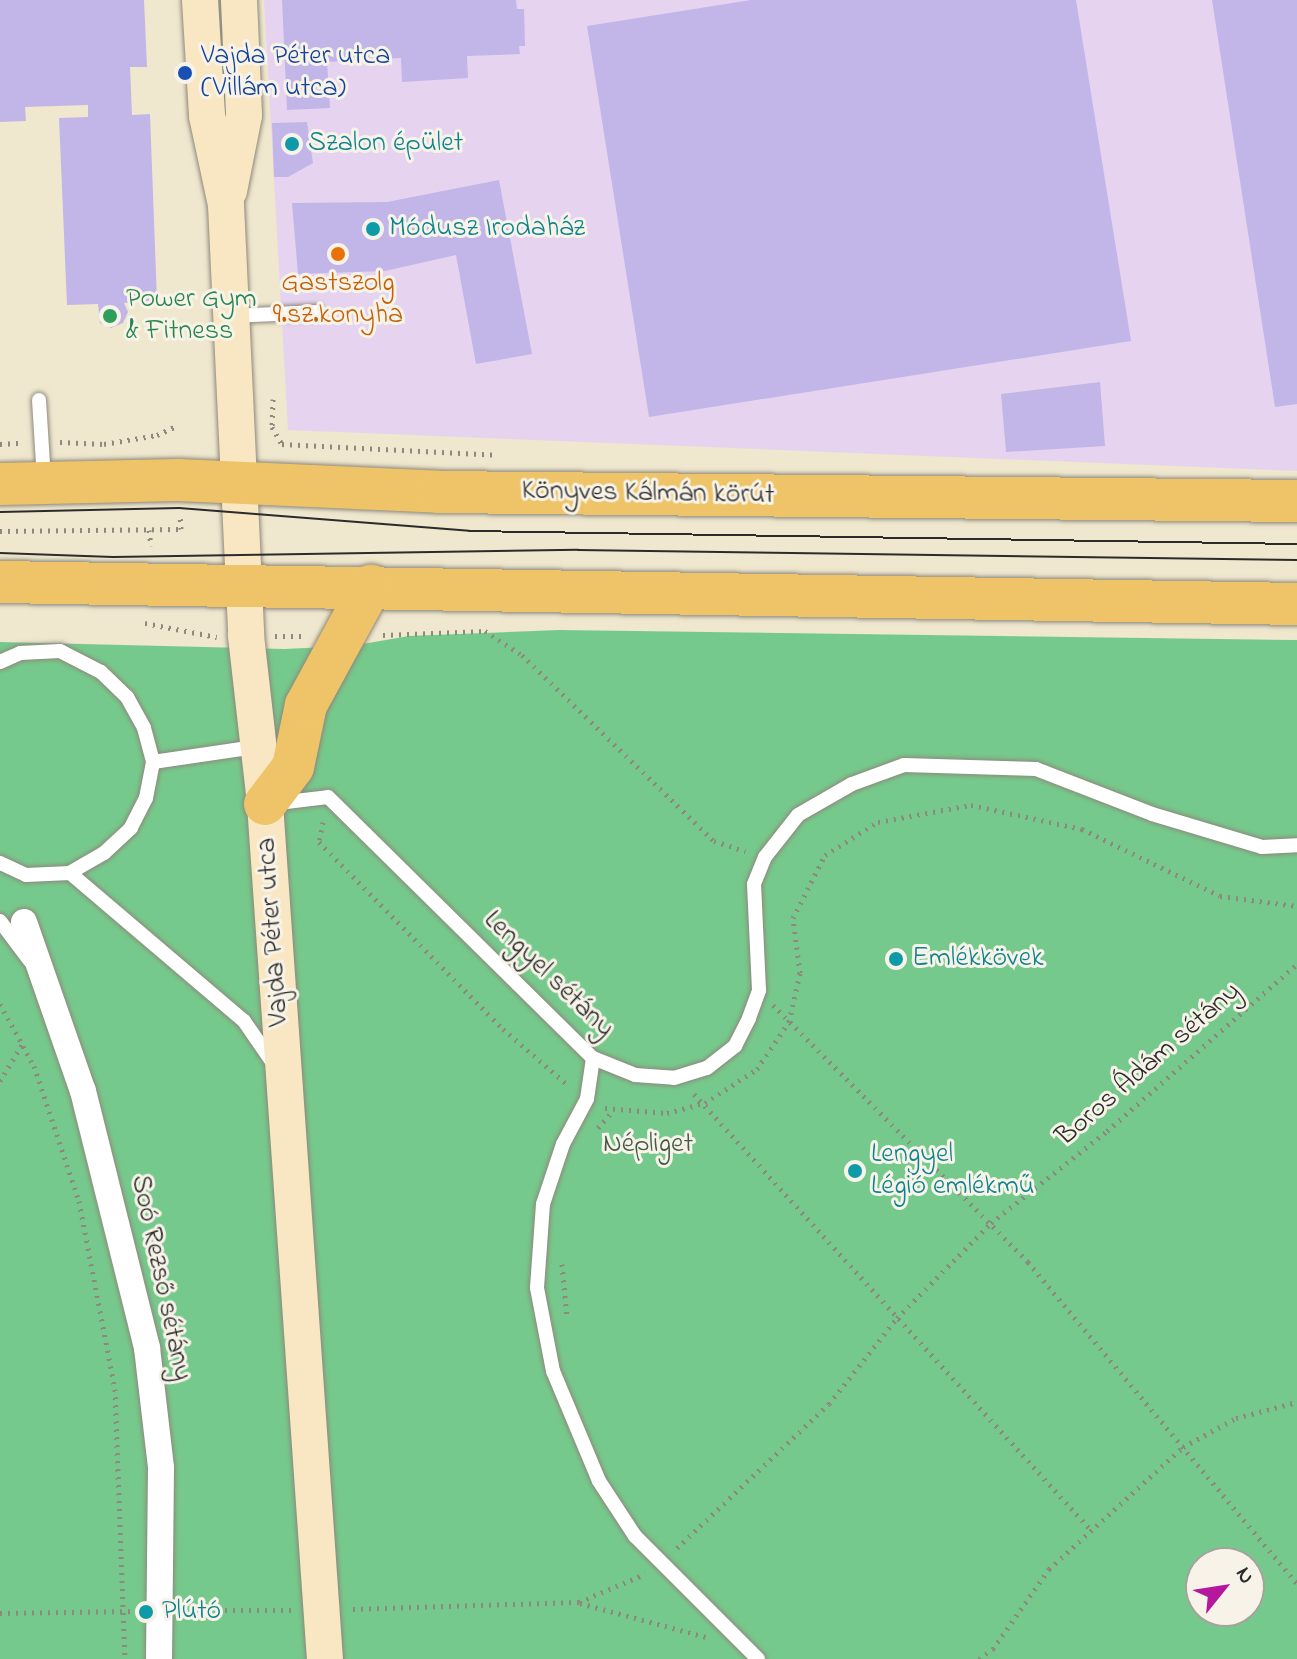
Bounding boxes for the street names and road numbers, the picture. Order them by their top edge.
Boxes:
street label: Könyves Kálmán körút [521,475,775,513]
street label: Vajda Péter utca [251,836,297,1028]
street label: Lengyel sétány [476,904,620,1046]
street label: Boros Ádám sétány [1050,976,1248,1154]
street label: Soó Rezső sétány [122,1172,198,1384]

